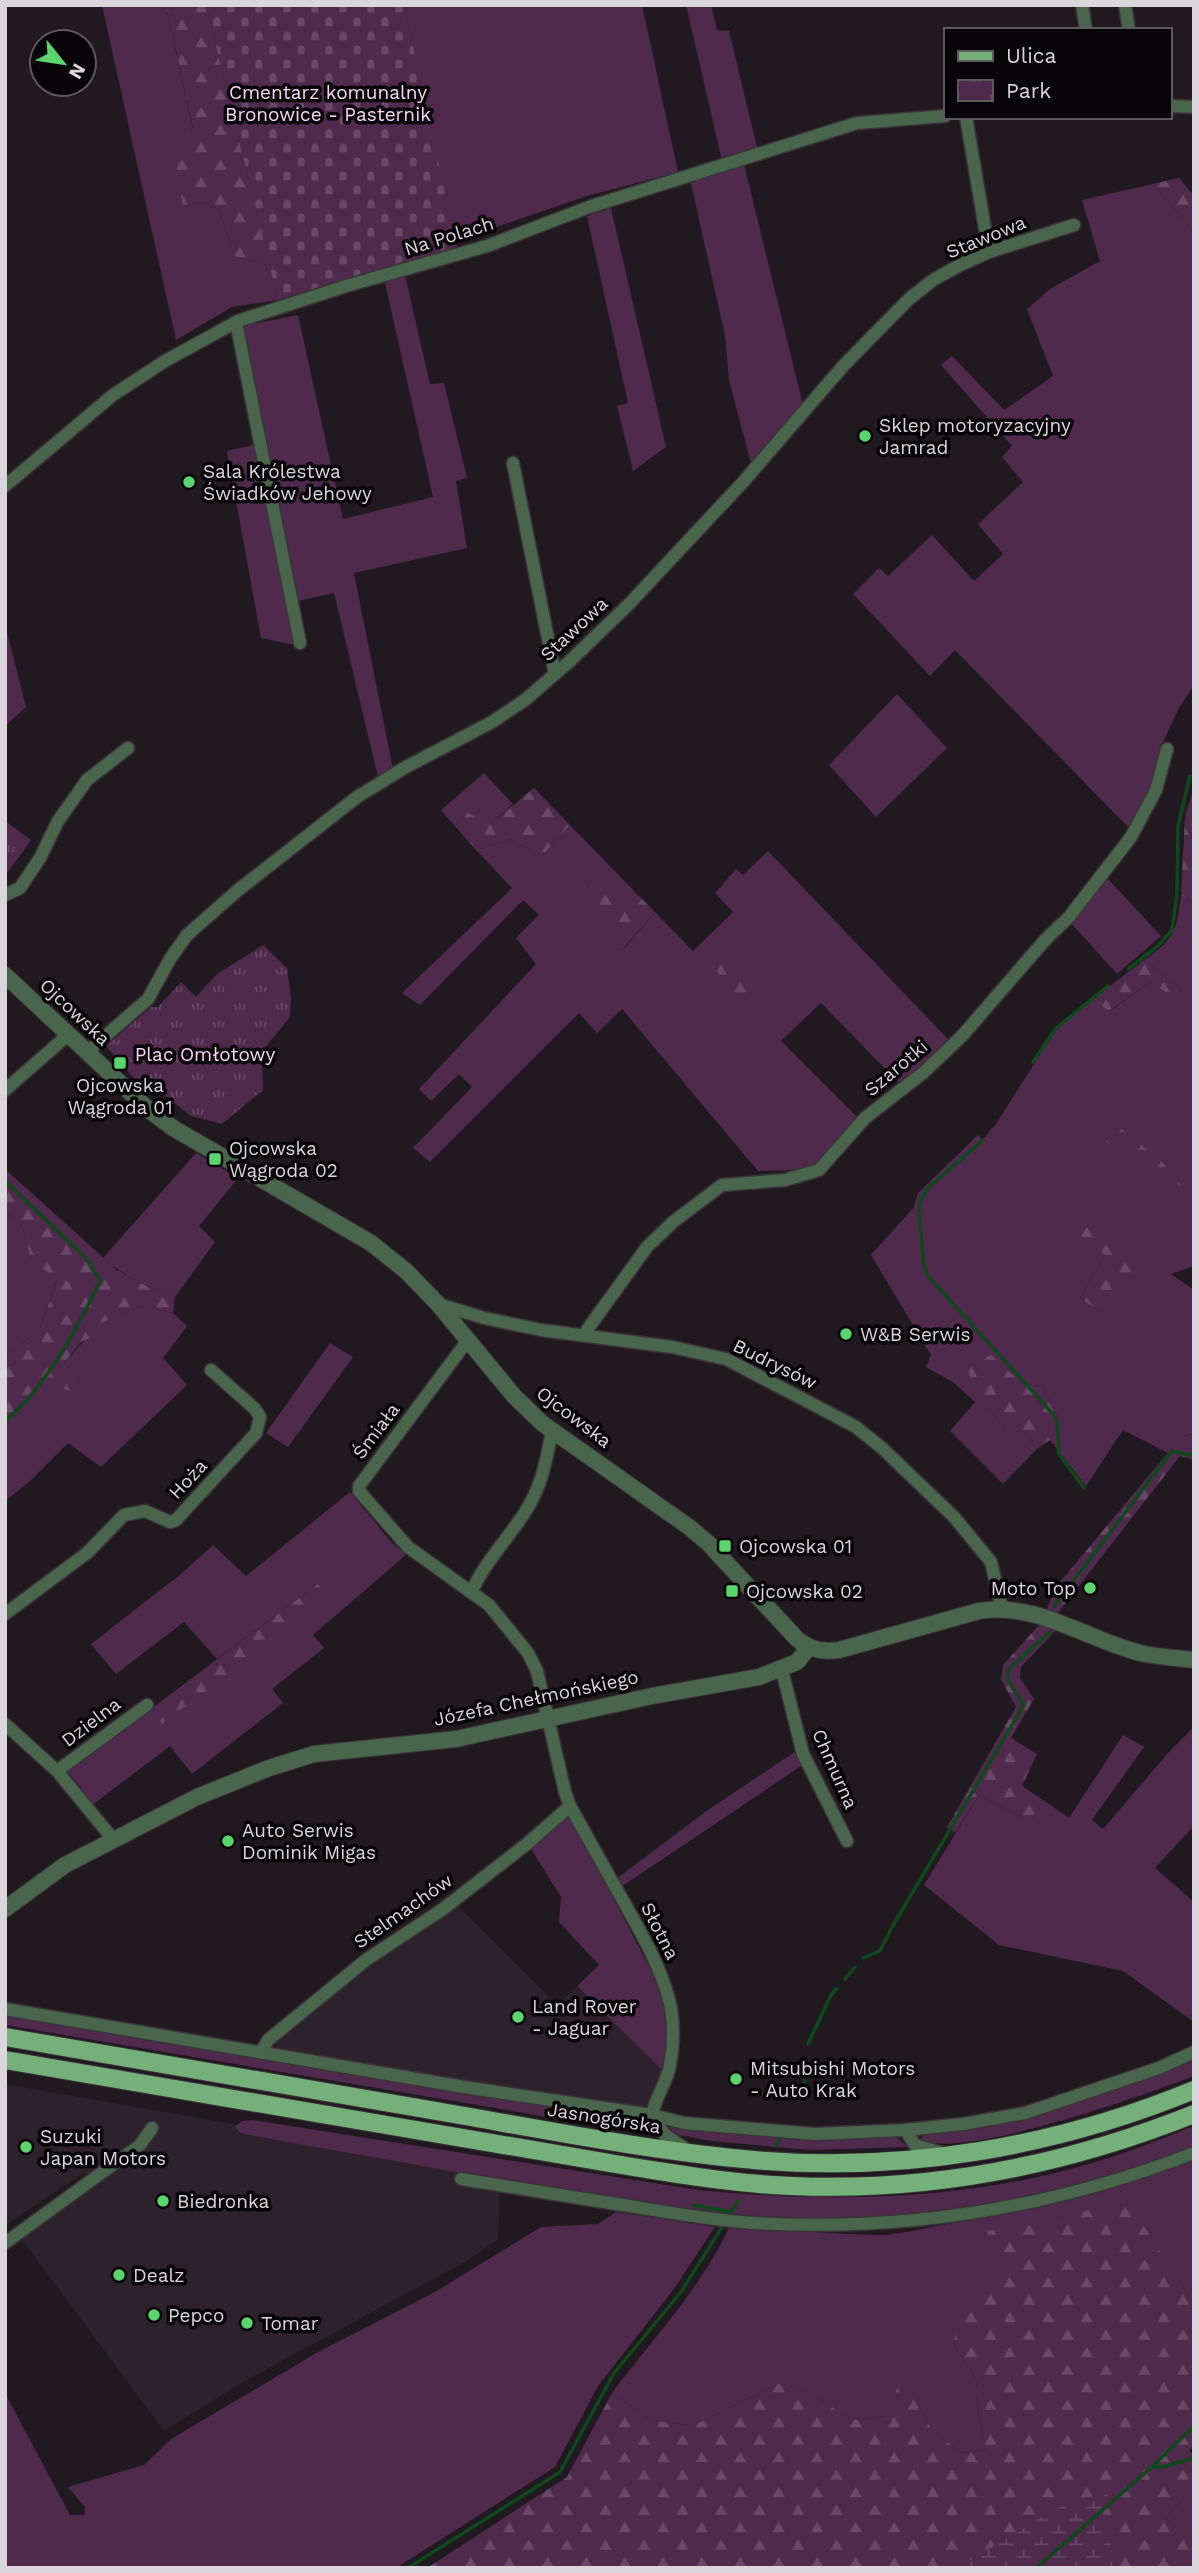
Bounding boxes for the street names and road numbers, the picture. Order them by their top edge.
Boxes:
street label: Na Polach [401,211,497,261]
street label: Stawowa [943,211,1029,263]
street label: Stawowa [536,592,613,666]
street label: Ojcowska [35,974,115,1051]
street label: Szarotki [860,1035,932,1101]
street label: Budrysów [729,1334,821,1394]
street label: Ojcowska [532,1381,616,1453]
street label: Śmiała [348,1398,405,1463]
street label: Hoża [164,1454,212,1504]
street label: Józefa Chełmońskiego [431,1665,641,1731]
street label: Dzielna [57,1692,125,1752]
street label: Chmurna [807,1726,863,1813]
street label: Stelmachów [349,1868,457,1953]
street label: Słotna [636,1899,684,1964]
street label: Jasnogórska [546,2098,663,2138]

